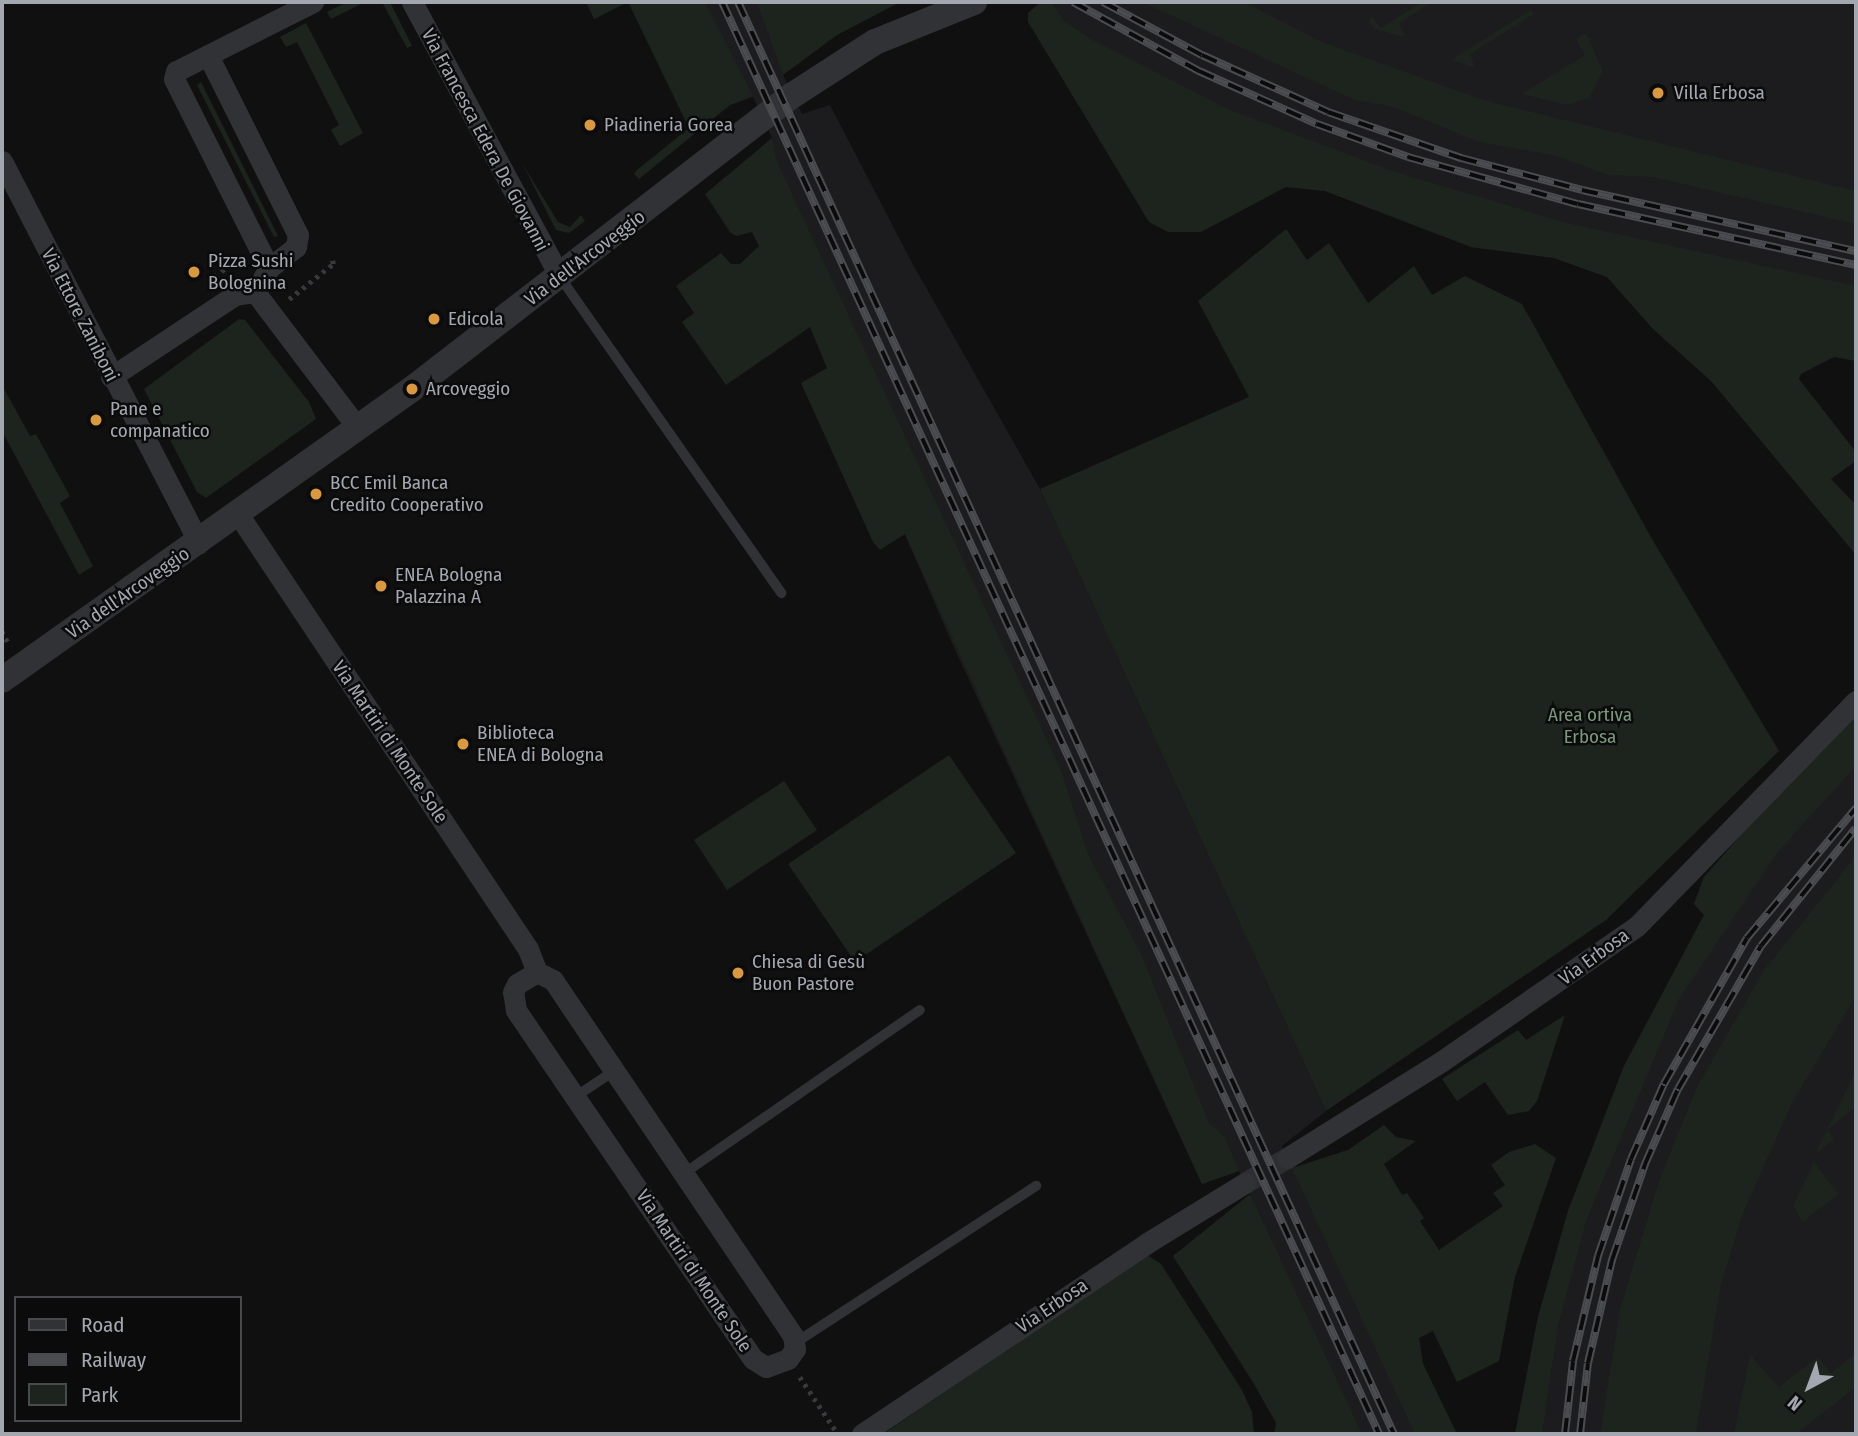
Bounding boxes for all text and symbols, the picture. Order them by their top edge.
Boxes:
street label: Via Francesca Edera De Giovanni [416,25,554,255]
place label: Villa Erbosa [1674,82,1765,104]
marker: Villa Erbosa [1648,83,1668,103]
place label: Piadineria Gorea [604,114,733,136]
marker: Piadineria Gorea [582,117,598,133]
street label: Via dell'Arcoveggio [520,205,650,311]
street label: Via Ettore Zaniboni [37,244,123,386]
place label: Pizza Sushi Bolognina [208,250,294,294]
marker: Pizza Sushi Bolognina [186,264,202,280]
place label: Edicola [448,308,503,330]
marker: Edicola [426,311,442,327]
place label: Arcoveggio [426,378,510,400]
marker: Arcoveggio [404,381,420,397]
place label: Pane e companatico [110,398,210,442]
marker: Pane e companatico [88,412,104,428]
place label: BCC Emil Banca Credito Cooperativo [330,472,484,516]
marker: BCC Emil Banca Credito Cooperativo [308,486,324,502]
street label: Via dell'Arcoveggio [62,542,194,644]
place label: ENEA Bologna Palazzina A [395,564,502,608]
marker: ENEA Bologna Palazzina A [373,578,389,594]
street label: Via Martiri di Monte Sole [327,656,453,828]
park label: Area ortiva Erbosa [1548,704,1632,748]
place label: Biblioteca ENEA di Bologna [477,722,604,766]
marker: Biblioteca ENEA di Bologna [455,736,471,752]
street label: Via Erbosa [1555,924,1633,990]
place label: Chiesa di Gesù Buon Pastore [752,951,865,995]
marker: Chiesa di Gesù Buon Pastore [730,965,746,981]
street label: Via Martiri di Monte Sole [631,1185,757,1357]
street label: Via Erbosa [1012,1274,1092,1338]
legend [14,1296,242,1422]
text: Road [81,1312,125,1338]
text: Railway [81,1347,146,1373]
north arrow [1774,1352,1844,1422]
text: Park [81,1382,118,1408]
text: N [1783,1391,1807,1416]

